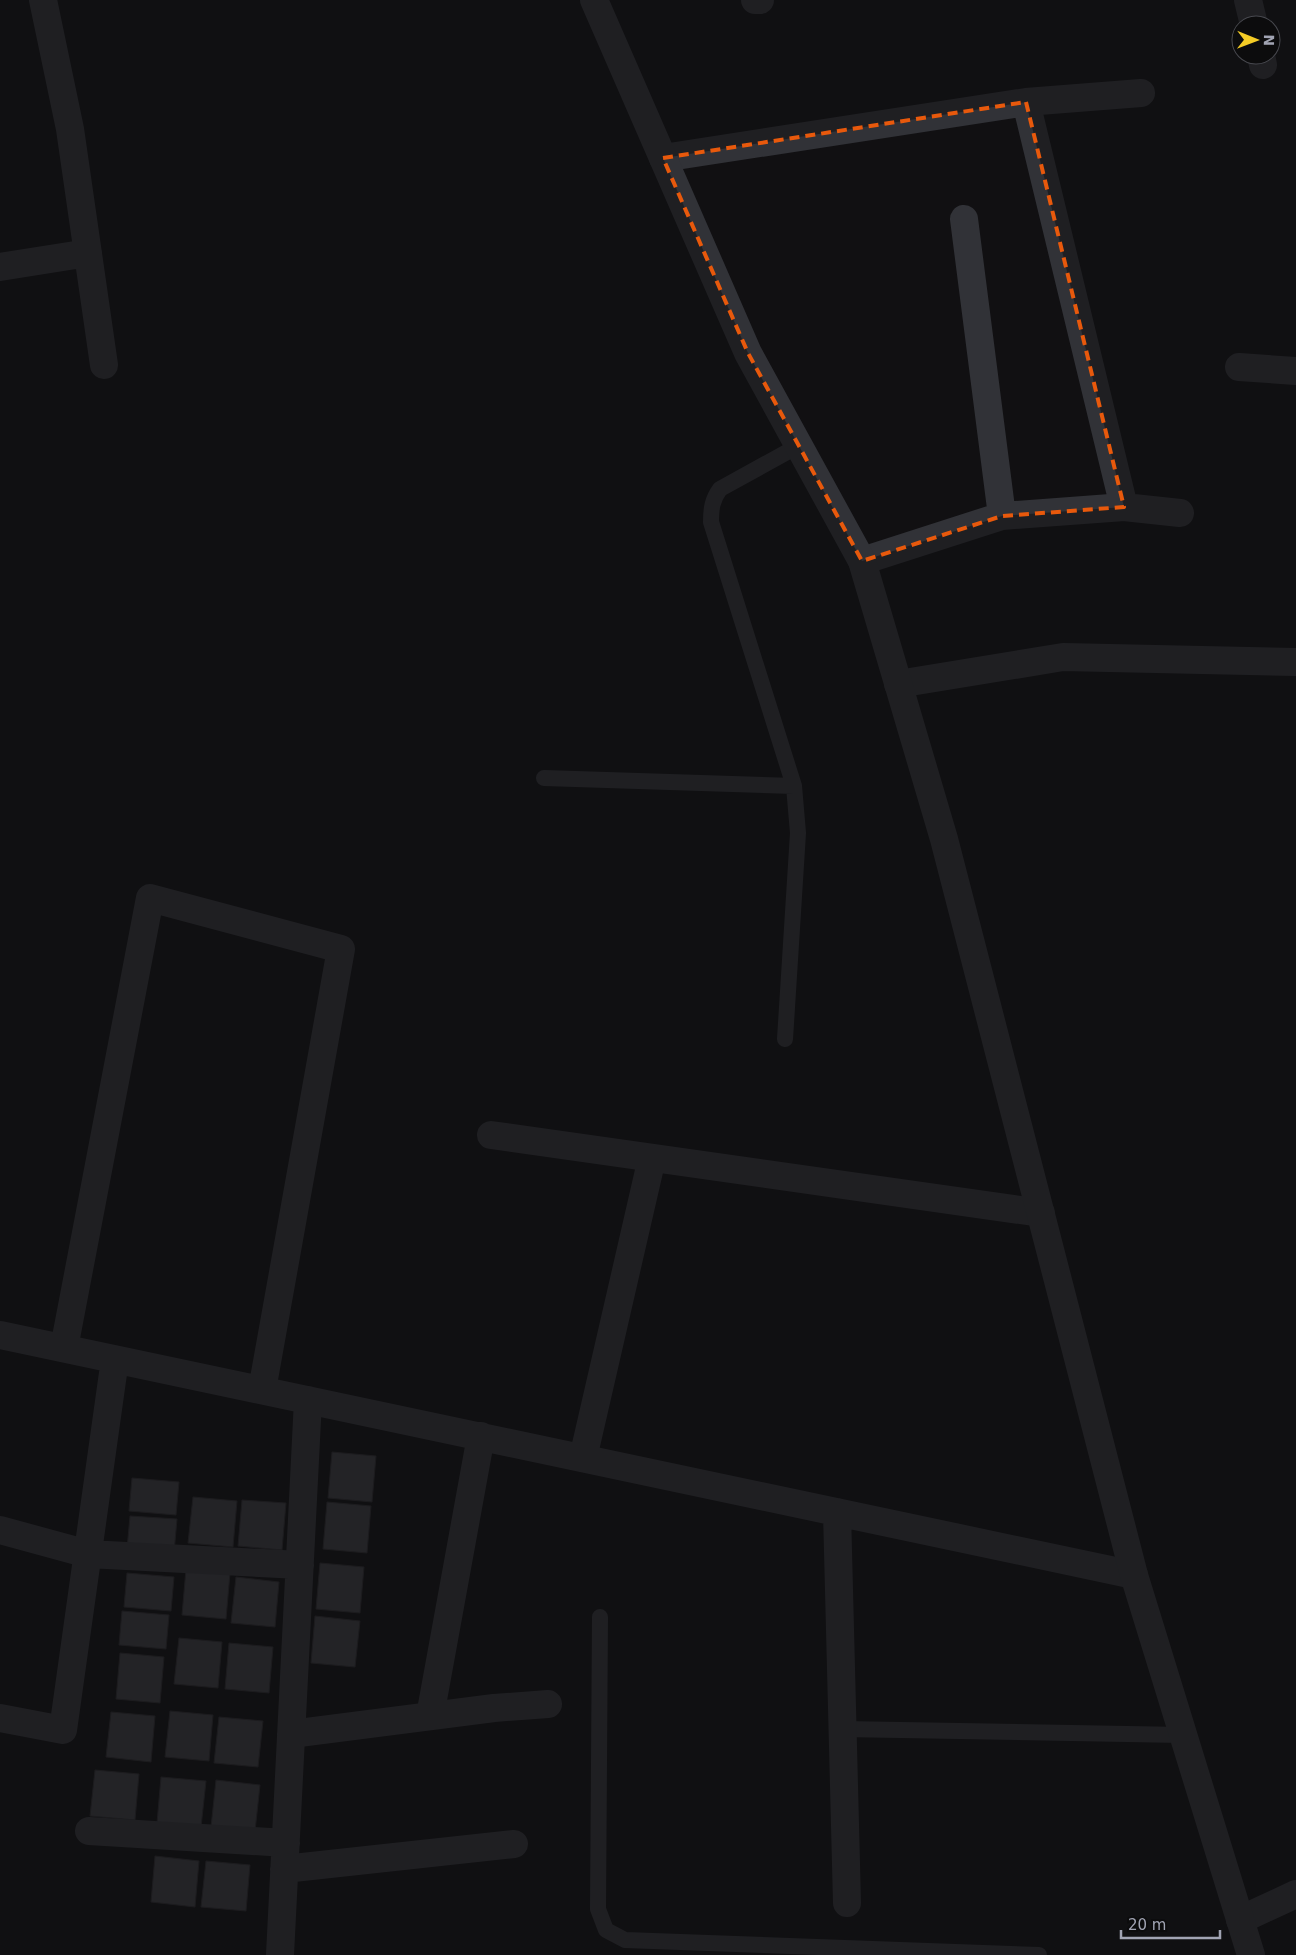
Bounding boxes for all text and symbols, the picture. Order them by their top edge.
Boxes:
north arrow [1231,15,1281,65]
text: N [1261,34,1277,46]
scale bar [1121,1908,1220,1940]
text: 20 m [1128,1916,1166,1934]

